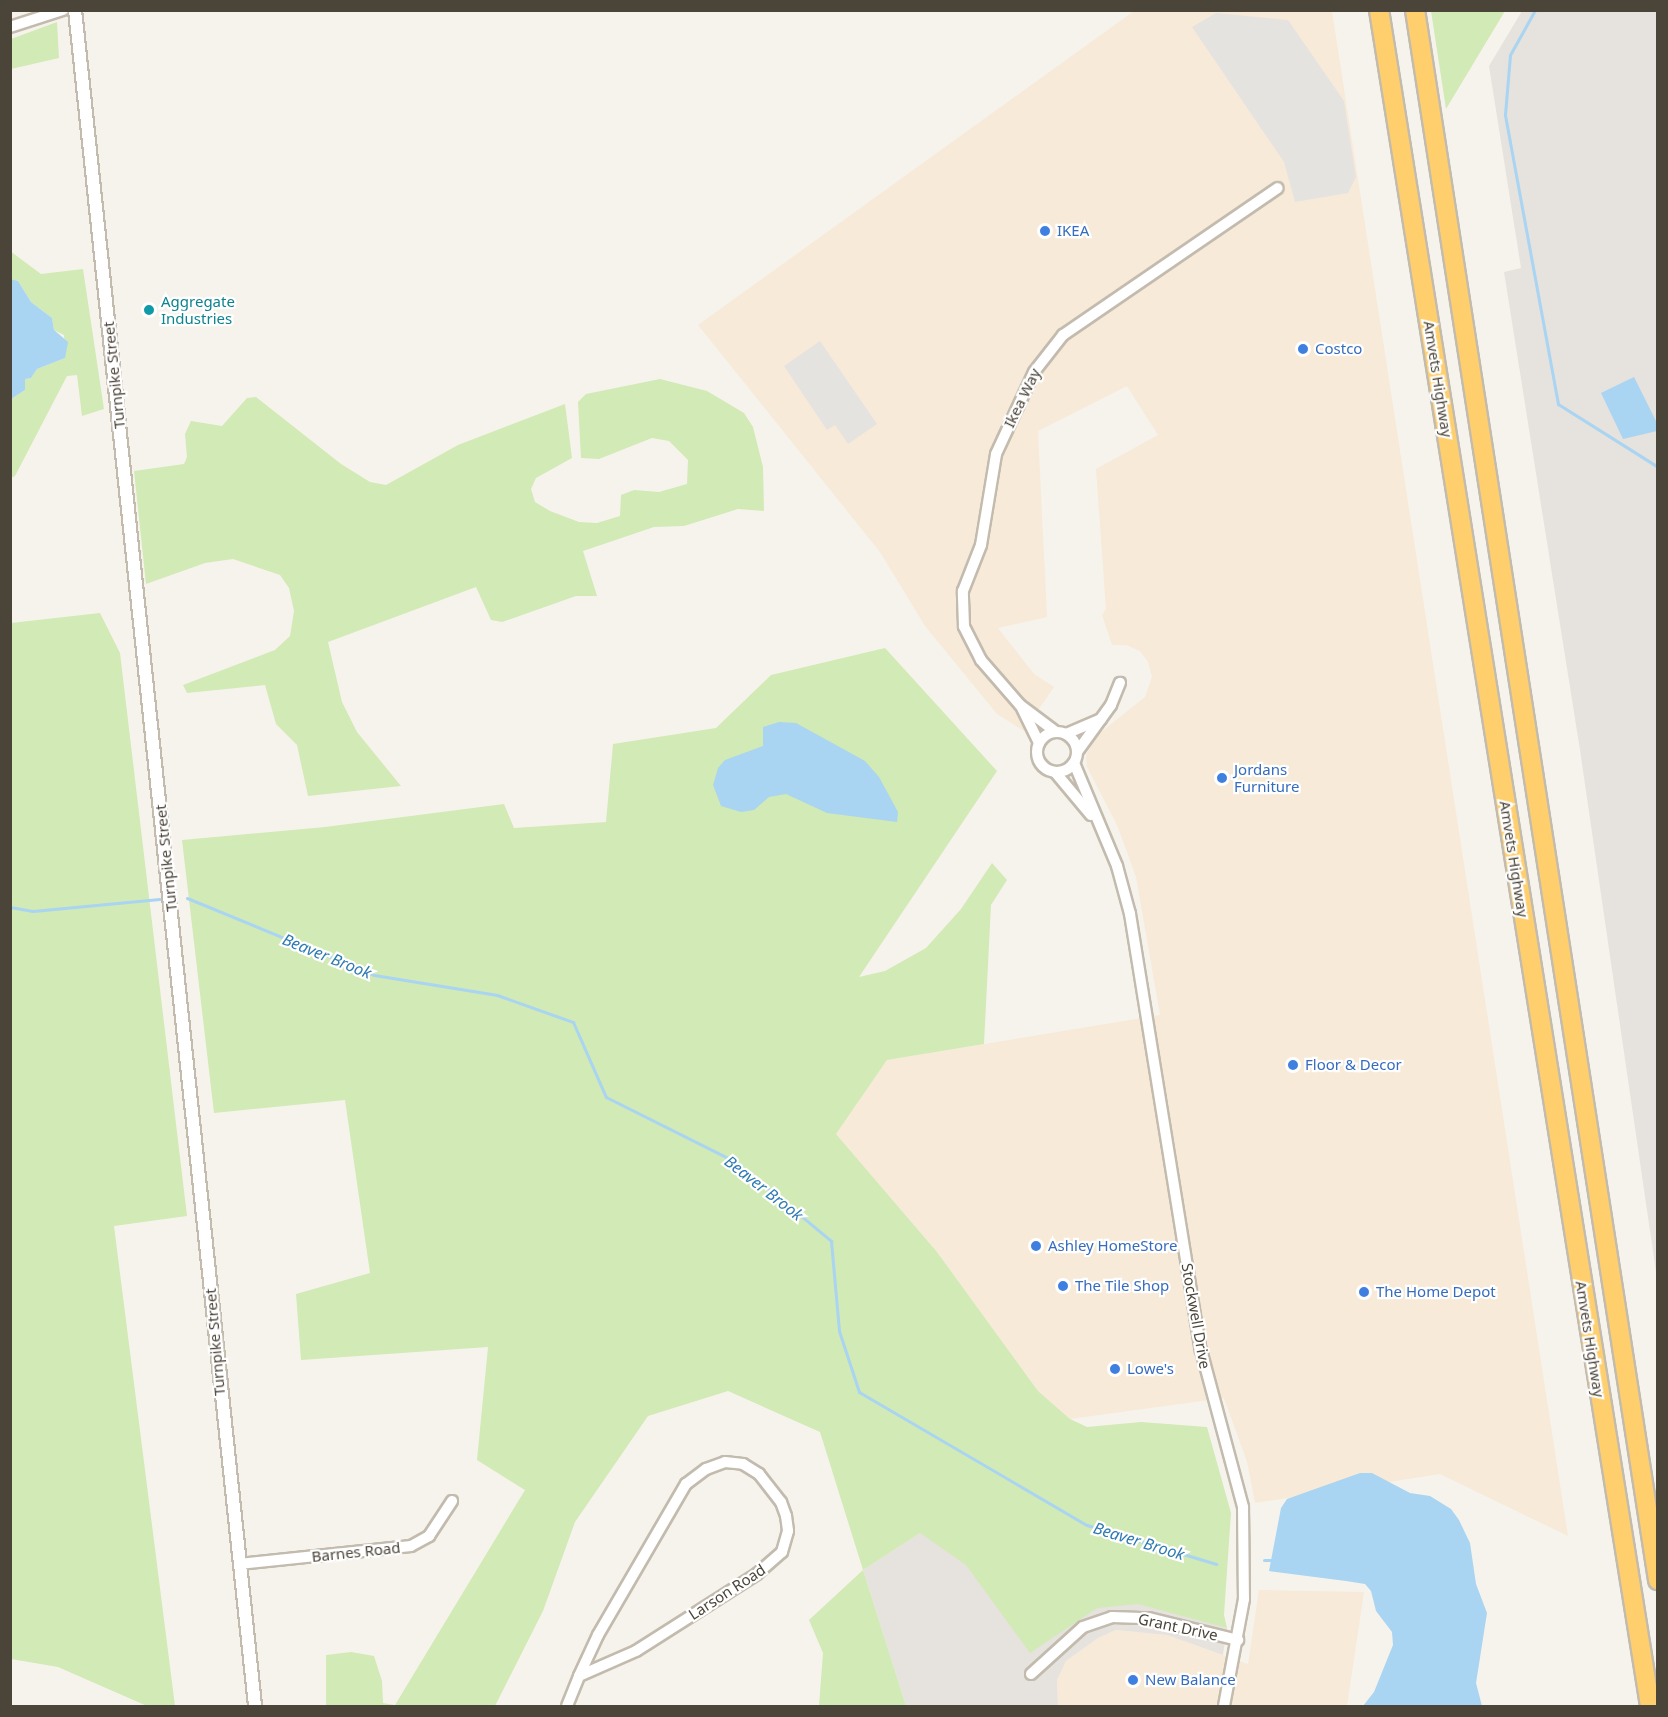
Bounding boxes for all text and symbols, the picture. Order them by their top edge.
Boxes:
place label: IKEA [1057,222,1089,240]
marker: IKEA [1038,224,1052,238]
place label: Aggregate Industries [161,292,235,327]
marker: Aggregate Industries [142,303,156,317]
street label: Amvets Highway [1420,320,1456,438]
street label: Turnpike Street [99,321,129,429]
place label: Costco [1315,340,1362,358]
marker: Costco [1296,342,1310,356]
street label: Ikea Way [1000,365,1044,431]
place label: Jordans Furniture [1234,760,1299,795]
marker: Jordans Furniture [1215,771,1229,785]
street label: Amvets Highway [1496,800,1532,918]
street label: Turnpike Street [151,804,181,912]
water label: Beaver Brook [280,929,374,983]
place label: Floor & Decor [1305,1056,1402,1074]
marker: Floor & Decor [1286,1058,1300,1072]
water label: Beaver Brook [721,1151,807,1225]
place label: Ashley HomeStore [1048,1237,1177,1255]
marker: Ashley HomeStore [1029,1239,1043,1253]
street label: Stockwell Drive [1178,1262,1214,1370]
place label: The Tile Shop [1075,1277,1169,1295]
marker: The Tile Shop [1056,1279,1070,1293]
street label: Amvets Highway [1572,1280,1608,1398]
place label: The Home Depot [1376,1283,1496,1301]
marker: The Home Depot [1357,1285,1371,1299]
street label: Turnpike Street [201,1288,229,1396]
place label: Lowe's [1127,1360,1174,1378]
marker: Lowe's [1108,1362,1122,1376]
water label: Beaver Brook [1091,1518,1187,1564]
street label: Barnes Road [311,1538,401,1566]
street label: Larson Road [685,1561,769,1623]
street label: Grant Drive [1137,1610,1219,1644]
place label: New Balance [1145,1671,1236,1689]
marker: New Balance [1126,1673,1140,1687]

